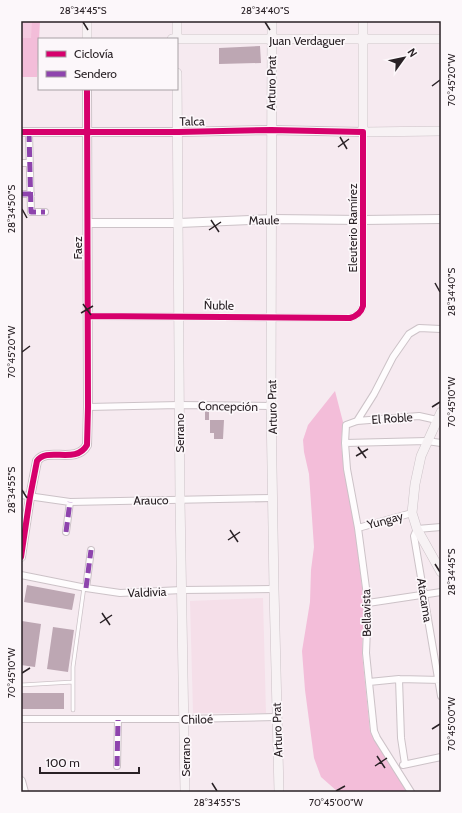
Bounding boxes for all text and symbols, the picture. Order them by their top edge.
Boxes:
text: 28°34'45"S [59,4,107,17]
text: 28°34'40"S [241,4,289,17]
street label: Juan Verdaguer [268,33,345,48]
legend [38,38,178,90]
north arrow [384,38,424,78]
text: N [404,45,420,60]
text: Ciclovía [74,46,113,61]
text: 70°45'20"W [445,53,458,106]
street label: Arturo Prat [263,56,279,110]
text: Sendero [74,66,117,81]
street label: Talca [179,113,205,129]
street label: Eleuterio Ramírez [345,183,360,273]
text: 28°34'50"S [5,185,18,233]
street label: Maule [249,212,279,228]
street label: Faez [70,236,85,260]
text: 28°34'40"S [445,268,458,316]
street label: Ñuble [204,297,234,313]
text: 70°45'20"W [5,325,18,378]
text: 70°45'10"W [445,376,458,427]
street label: Arturo Prat [264,380,280,434]
street label: Concepción [198,398,258,414]
street label: El Roble [371,409,413,427]
street label: Serrano [172,413,187,453]
text: 28°34'55"S [5,466,18,513]
street label: Arauco [133,492,169,508]
street label: Yungay [364,508,405,532]
text: 28°34'45"S [445,548,458,596]
street label: Atacama [414,577,436,623]
street label: Valdivia [127,584,167,600]
street label: Bellavista [358,589,374,637]
text: 70°45'10"W [5,647,18,698]
text: 70°45'00"W [445,696,458,751]
street label: Arturo Prat [269,702,285,758]
street label: Chiloé [181,711,213,727]
street label: Serrano [178,737,193,777]
scale bar [40,749,139,775]
text: 100 m [46,755,80,770]
text: 28°34'55"S [194,796,241,809]
text: 70°45'00"W [309,796,364,809]

